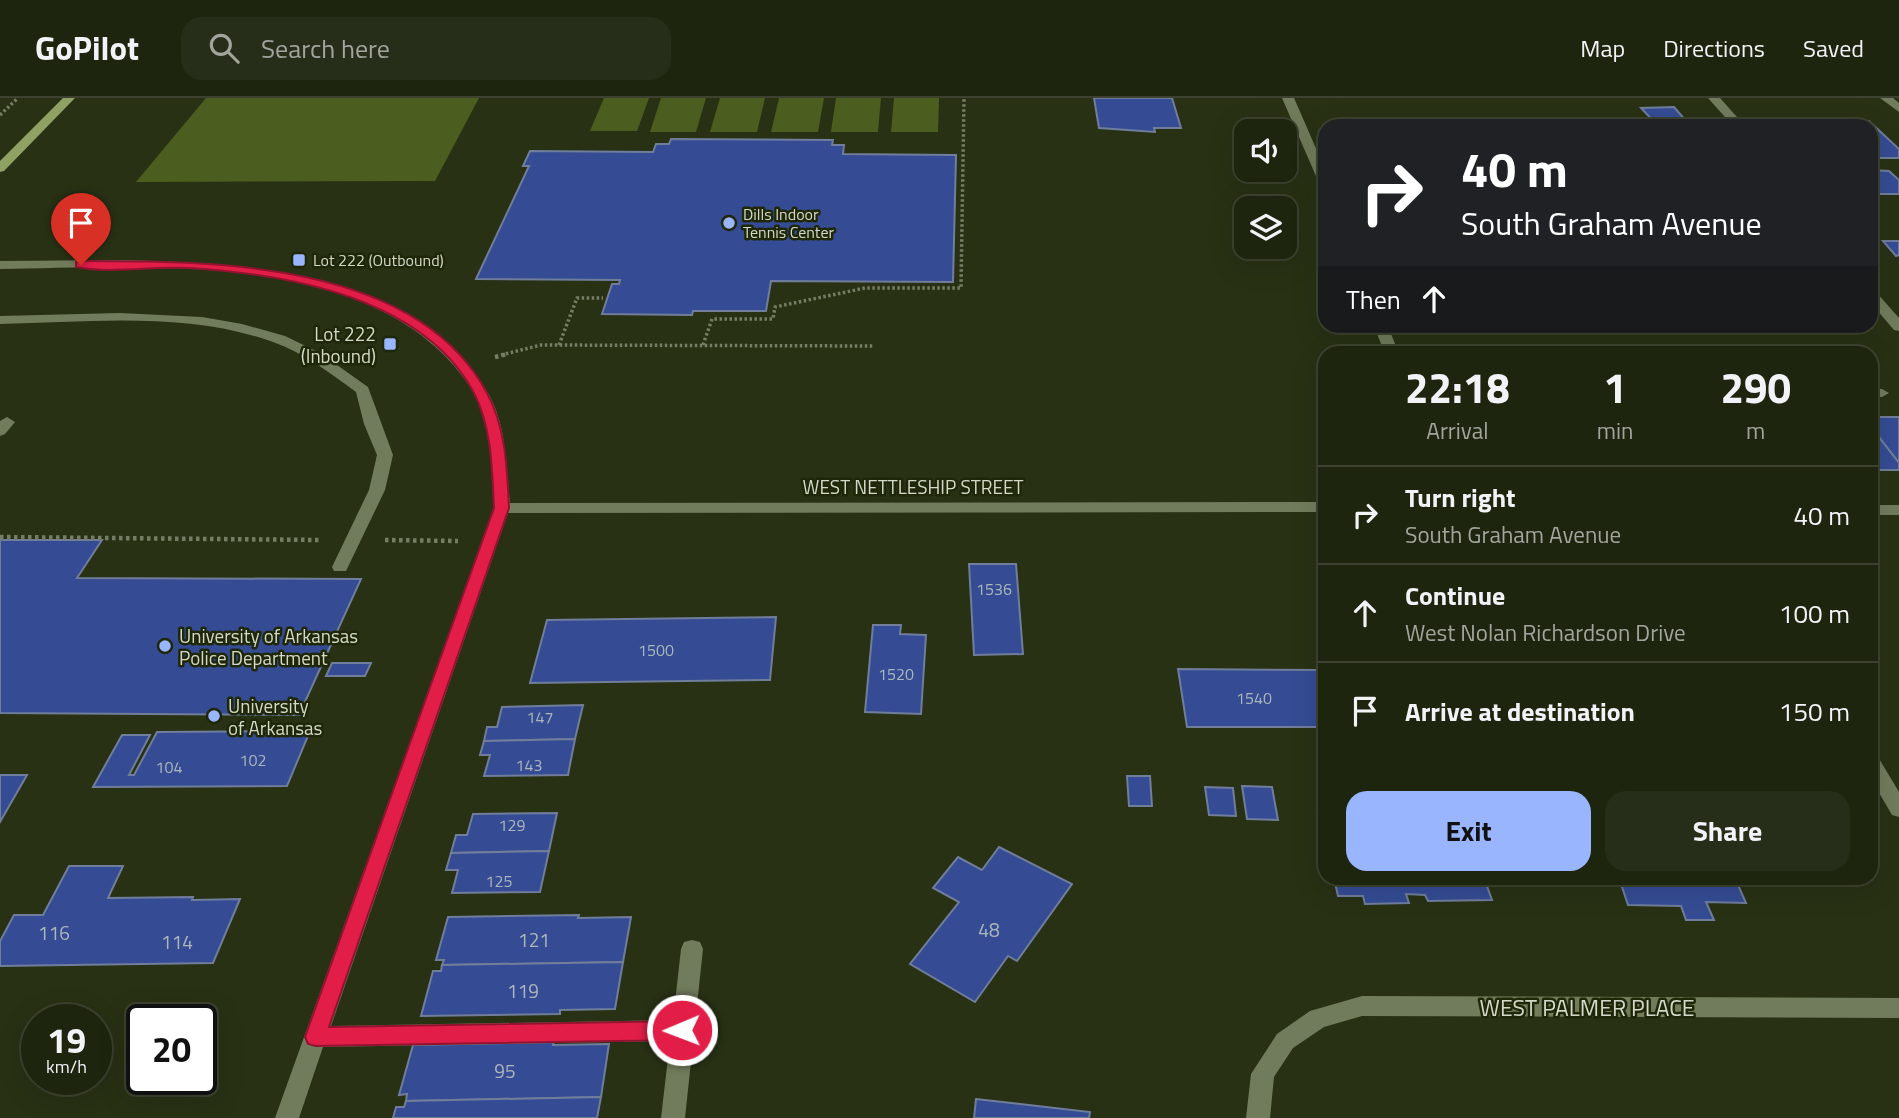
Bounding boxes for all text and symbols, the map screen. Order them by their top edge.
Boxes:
search box [181,17,671,80]
text: GoPilot [35,23,139,73]
icon: search [205,29,243,67]
text: Search here [261,29,390,68]
text: Map [1580,30,1625,66]
text: Directions [1663,30,1765,66]
text: Saved [1803,30,1864,66]
map controls [1234,119,1297,259]
button: sound [1234,119,1297,182]
text: 40 m [1461,131,1568,206]
icon: right [1346,147,1437,238]
pin [51,193,111,265]
button: layers [1234,196,1297,259]
text: South Graham Avenue [1461,199,1762,247]
place label: Dills Indoor Tennis Center [743,202,835,244]
icon: arrive [62,204,100,242]
marker: Dills Indoor Tennis Center [721,215,737,231]
place label: Lot 222 (Outbound) [313,248,444,272]
marker: Lot 222 (Outbound) [291,252,307,268]
text: Then [1346,280,1401,319]
icon: ahead [1415,280,1453,318]
place label: Lot 222 (Inbound) [301,319,376,370]
marker: Lot 222 (Inbound) [382,336,398,352]
text: 22:18 [1405,355,1510,419]
text: 1 [1603,355,1627,419]
text: 290 [1720,355,1791,419]
text: Arrival [1426,413,1489,448]
text: min [1597,413,1633,448]
text: m [1746,413,1765,448]
street label: WEST NETTLESHIP STREET [803,472,1023,501]
text: Turn right [1405,478,1516,517]
icon: right [1346,496,1384,534]
text: 40 m [1793,496,1850,535]
text: South Graham Avenue [1405,517,1621,552]
text: Continue [1405,576,1505,615]
house number: 1536 [976,577,1012,601]
icon: ahead [1346,594,1384,632]
text: 100 m [1779,594,1850,633]
text: West Nolan Richardson Drive [1405,615,1686,650]
place label: University of Arkansas Police Department [179,621,358,672]
marker: University of Arkansas Police Department [157,638,173,654]
house number: 1500 [638,638,674,662]
house number: 1520 [878,662,914,686]
house number: 1540 [1236,686,1272,710]
place label: University of Arkansas [228,691,323,742]
icon: arrive [1346,692,1384,730]
text: Arrive at destination [1405,692,1635,731]
text: 150 m [1779,692,1850,731]
house number: 147 [527,705,553,729]
marker: University of Arkansas [206,708,222,724]
house number: 102 [240,748,266,772]
house number: 143 [516,753,542,777]
house number: 104 [156,755,182,779]
button: Exit [1346,791,1591,871]
button: Share [1605,791,1850,871]
house number: 129 [499,813,525,837]
house number: 125 [486,869,512,893]
house number: 48 [978,915,1000,944]
house number: 116 [38,918,70,947]
house number: 121 [518,925,550,954]
house number: 114 [161,927,193,956]
house number: 119 [507,976,539,1005]
street label: WEST PALMER PLACE [1480,990,1694,1025]
position arrow [645,993,719,1067]
speed limit sign: 20 [126,1004,217,1095]
text: 19 [47,1013,86,1067]
text: km/h [46,1053,87,1080]
house number: 95 [494,1056,516,1085]

